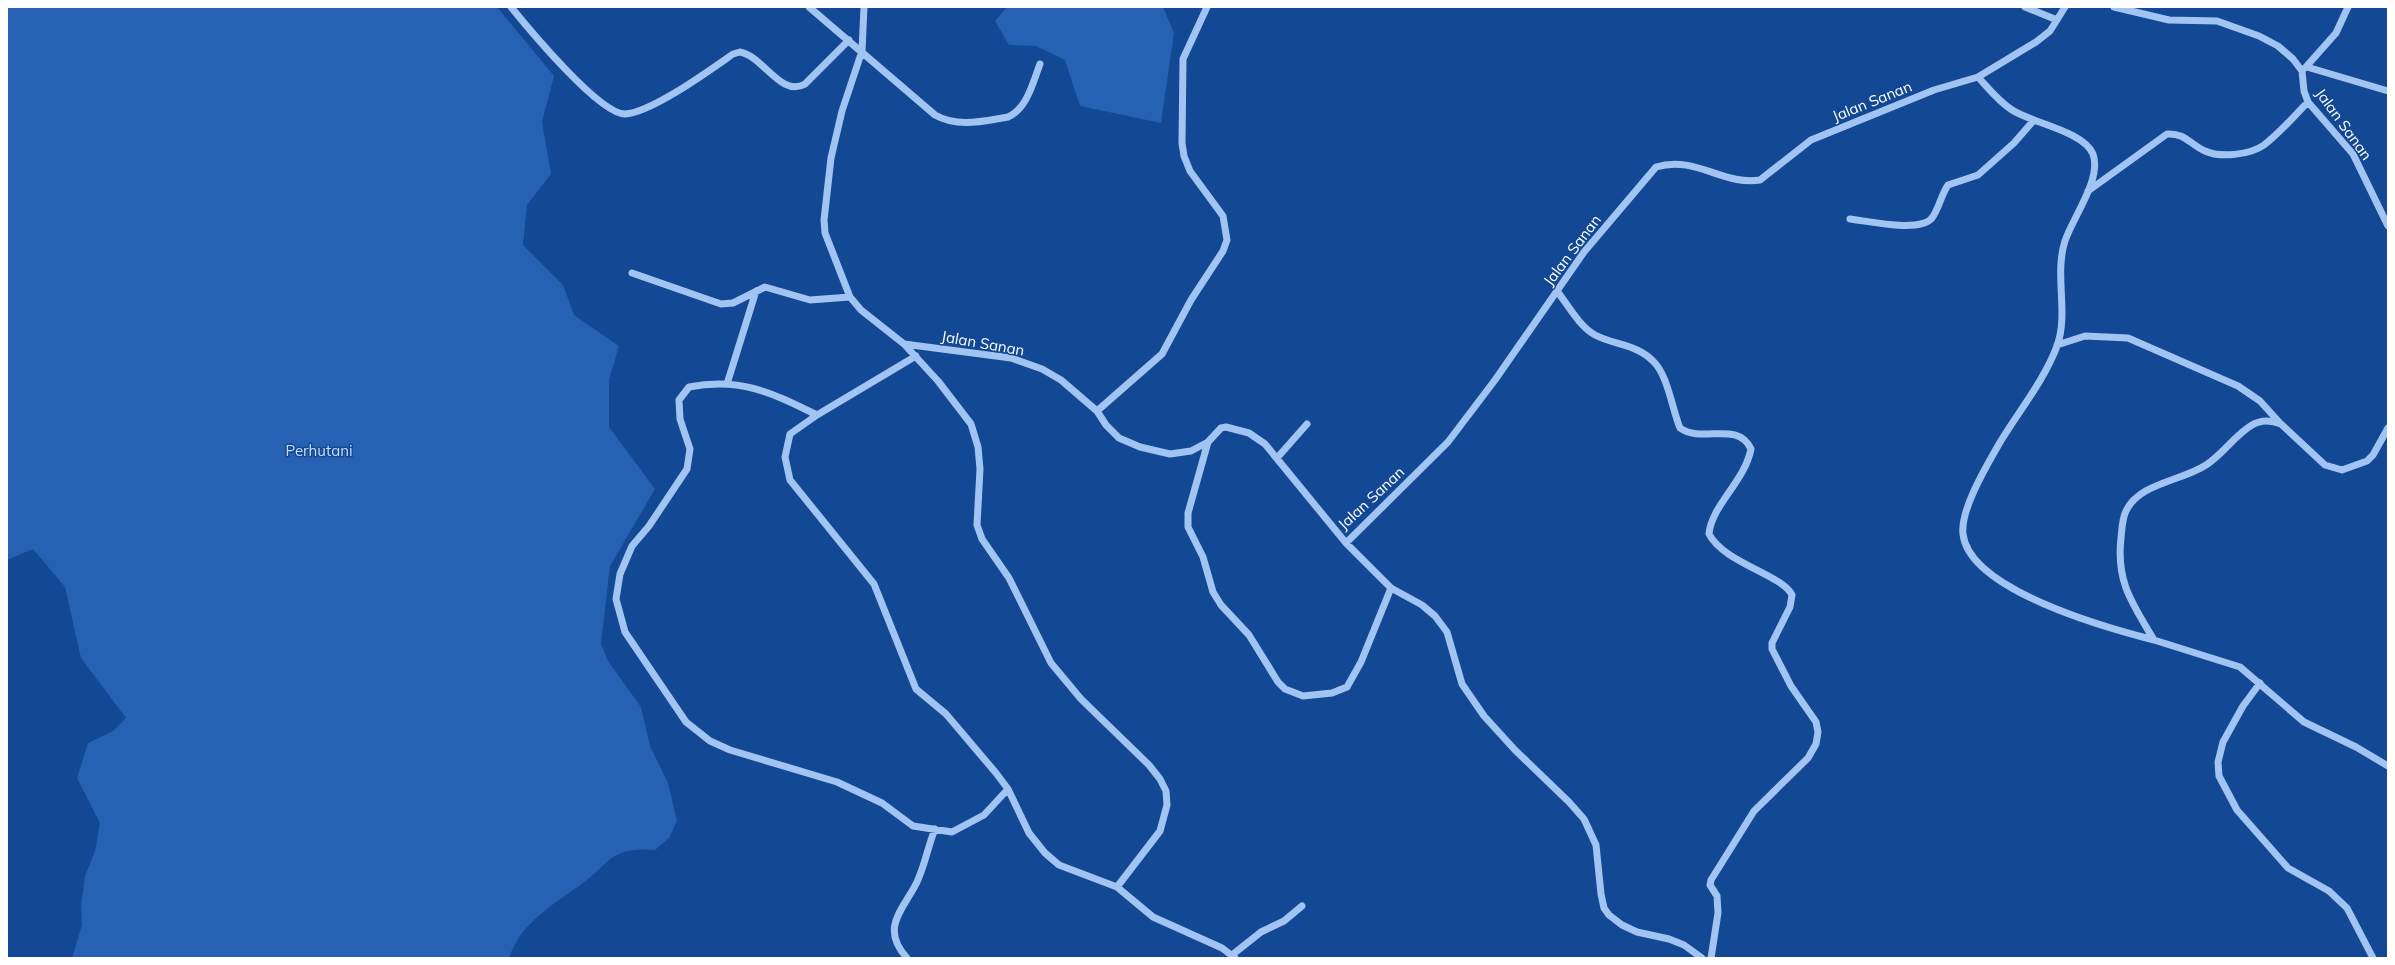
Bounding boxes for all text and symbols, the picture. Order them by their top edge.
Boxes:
street label: Jalan Sanan [1829,76,1915,126]
street label: Jalan Sanan [2312,84,2376,164]
street label: Jalan Sanan [1539,211,1605,289]
street label: Jalan Sanan [940,326,1026,360]
park label: Perhutani [285,441,353,460]
street label: Jalan Sanan [1334,462,1408,534]

